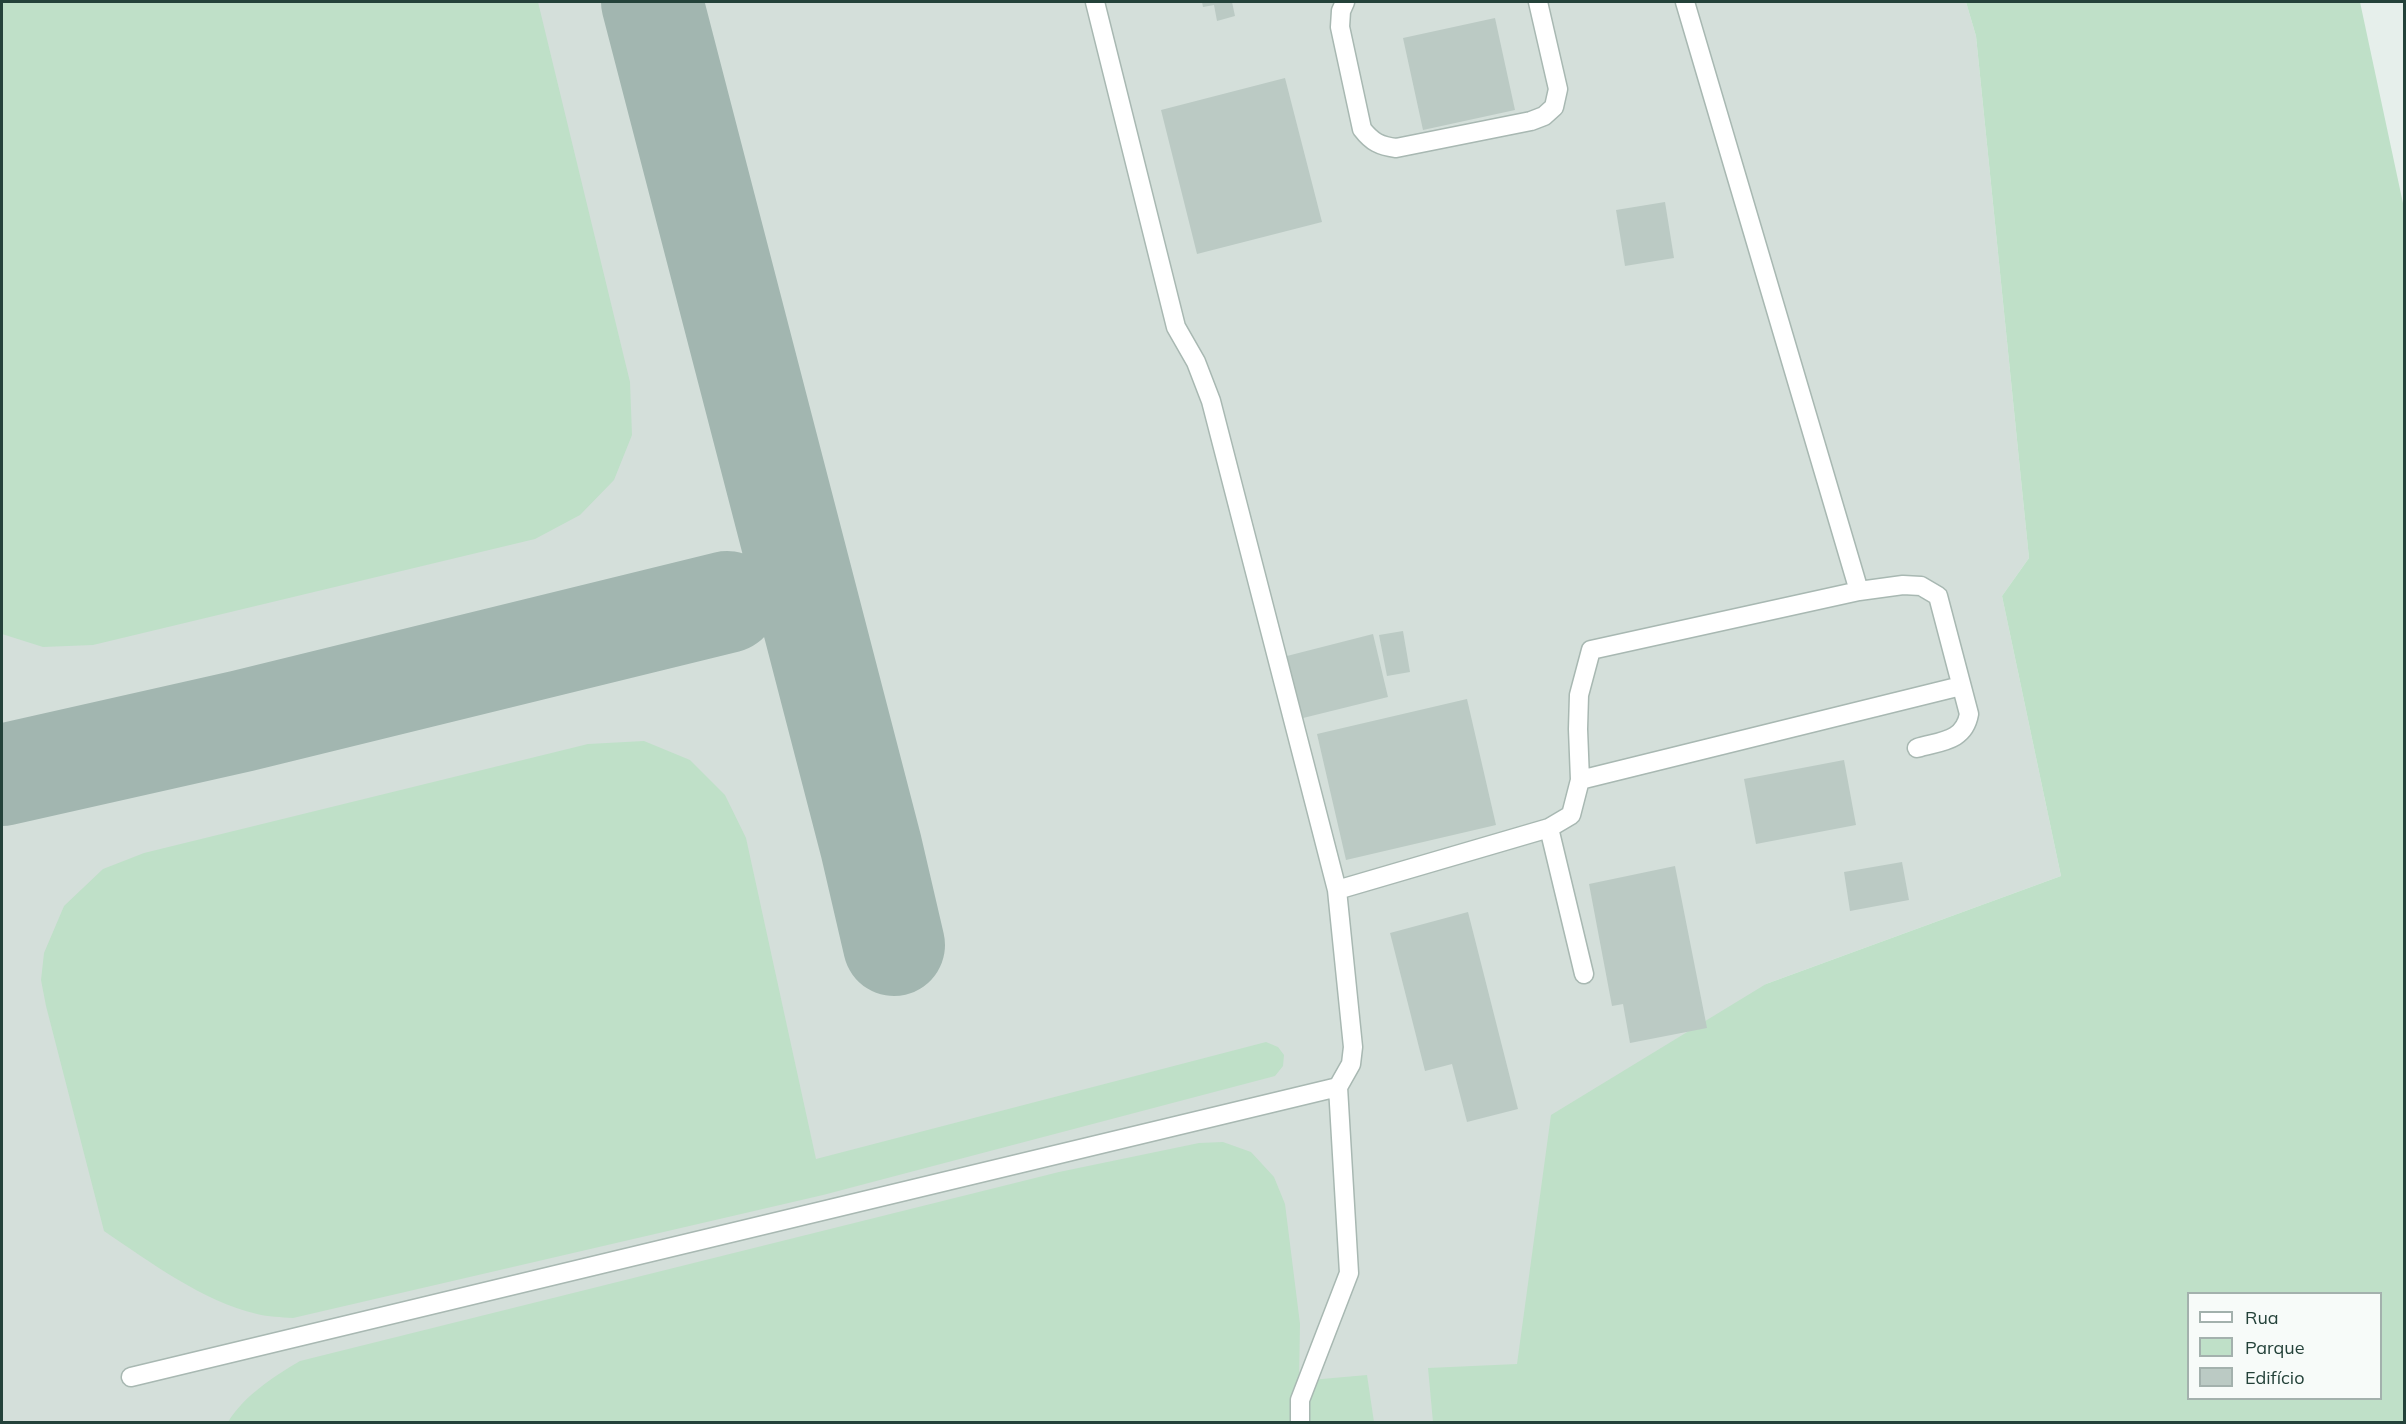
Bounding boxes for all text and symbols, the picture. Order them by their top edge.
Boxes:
legend [2187,1292,2382,1400]
text: Rua [2245,1306,2279,1329]
text: Parque [2245,1336,2304,1359]
text: Edifício [2245,1366,2304,1389]

